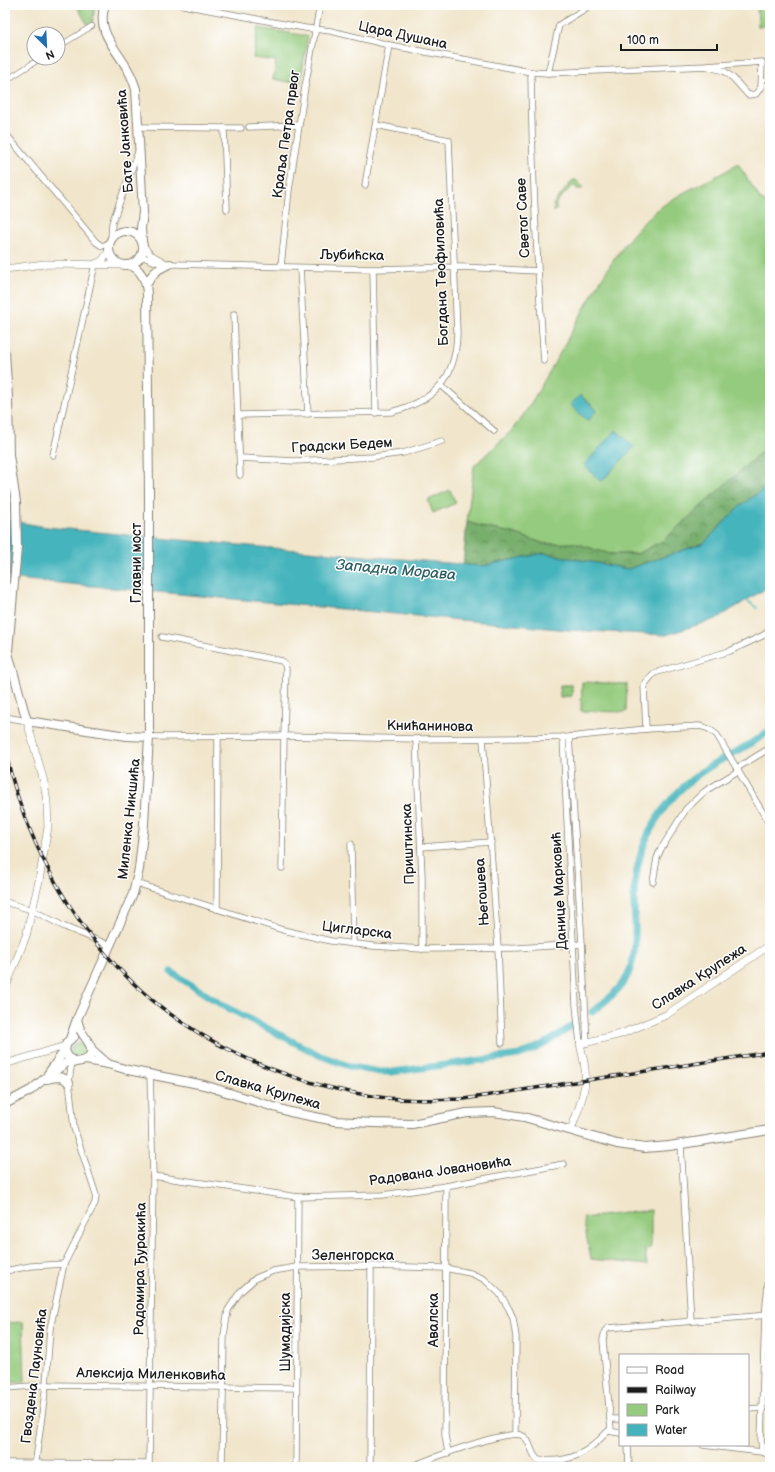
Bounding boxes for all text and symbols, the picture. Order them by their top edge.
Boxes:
street label: Цара Душана [357,17,450,53]
north arrow [26,26,66,66]
scale bar [621,26,717,52]
text: 100 m [627,33,659,48]
text: N [43,47,56,62]
street label: Краља Петра првог [269,68,304,199]
street label: Бате Јанковића [113,88,137,193]
street label: Светог Саве [512,177,534,259]
street label: Богдана Теофиловића [430,197,452,346]
street label: Љубићска [319,246,385,264]
street label: Градски Бедем [291,434,393,456]
street label: Главни мост [128,522,145,603]
water label: Западна Морава [335,555,457,585]
street label: Книћанинова [387,717,474,735]
street label: Миленка Никшића [114,757,144,881]
street label: Приштинска [398,802,418,885]
street label: Данице Марковић [547,831,571,950]
street label: Његошева [471,857,493,926]
street label: Цигларска [321,917,394,943]
street label: Славка Крупежа [649,940,750,1014]
street label: Славка Крупежа [213,1067,324,1113]
street label: Радована Јовановића [368,1152,513,1189]
street label: Радомира Ђуракића [130,1201,150,1336]
street label: Зеленгорска [312,1247,395,1264]
street label: Шумадијска [277,1292,294,1372]
street label: Авалска [425,1292,442,1348]
street label: Гвоздена Пауновића [17,1307,51,1445]
legend [619,1354,749,1446]
text: Road [655,1363,684,1378]
street label: Алексија Миленковића [75,1364,227,1384]
text: Railway [655,1383,697,1398]
text: Park [655,1403,679,1418]
text: Water [655,1423,687,1438]

